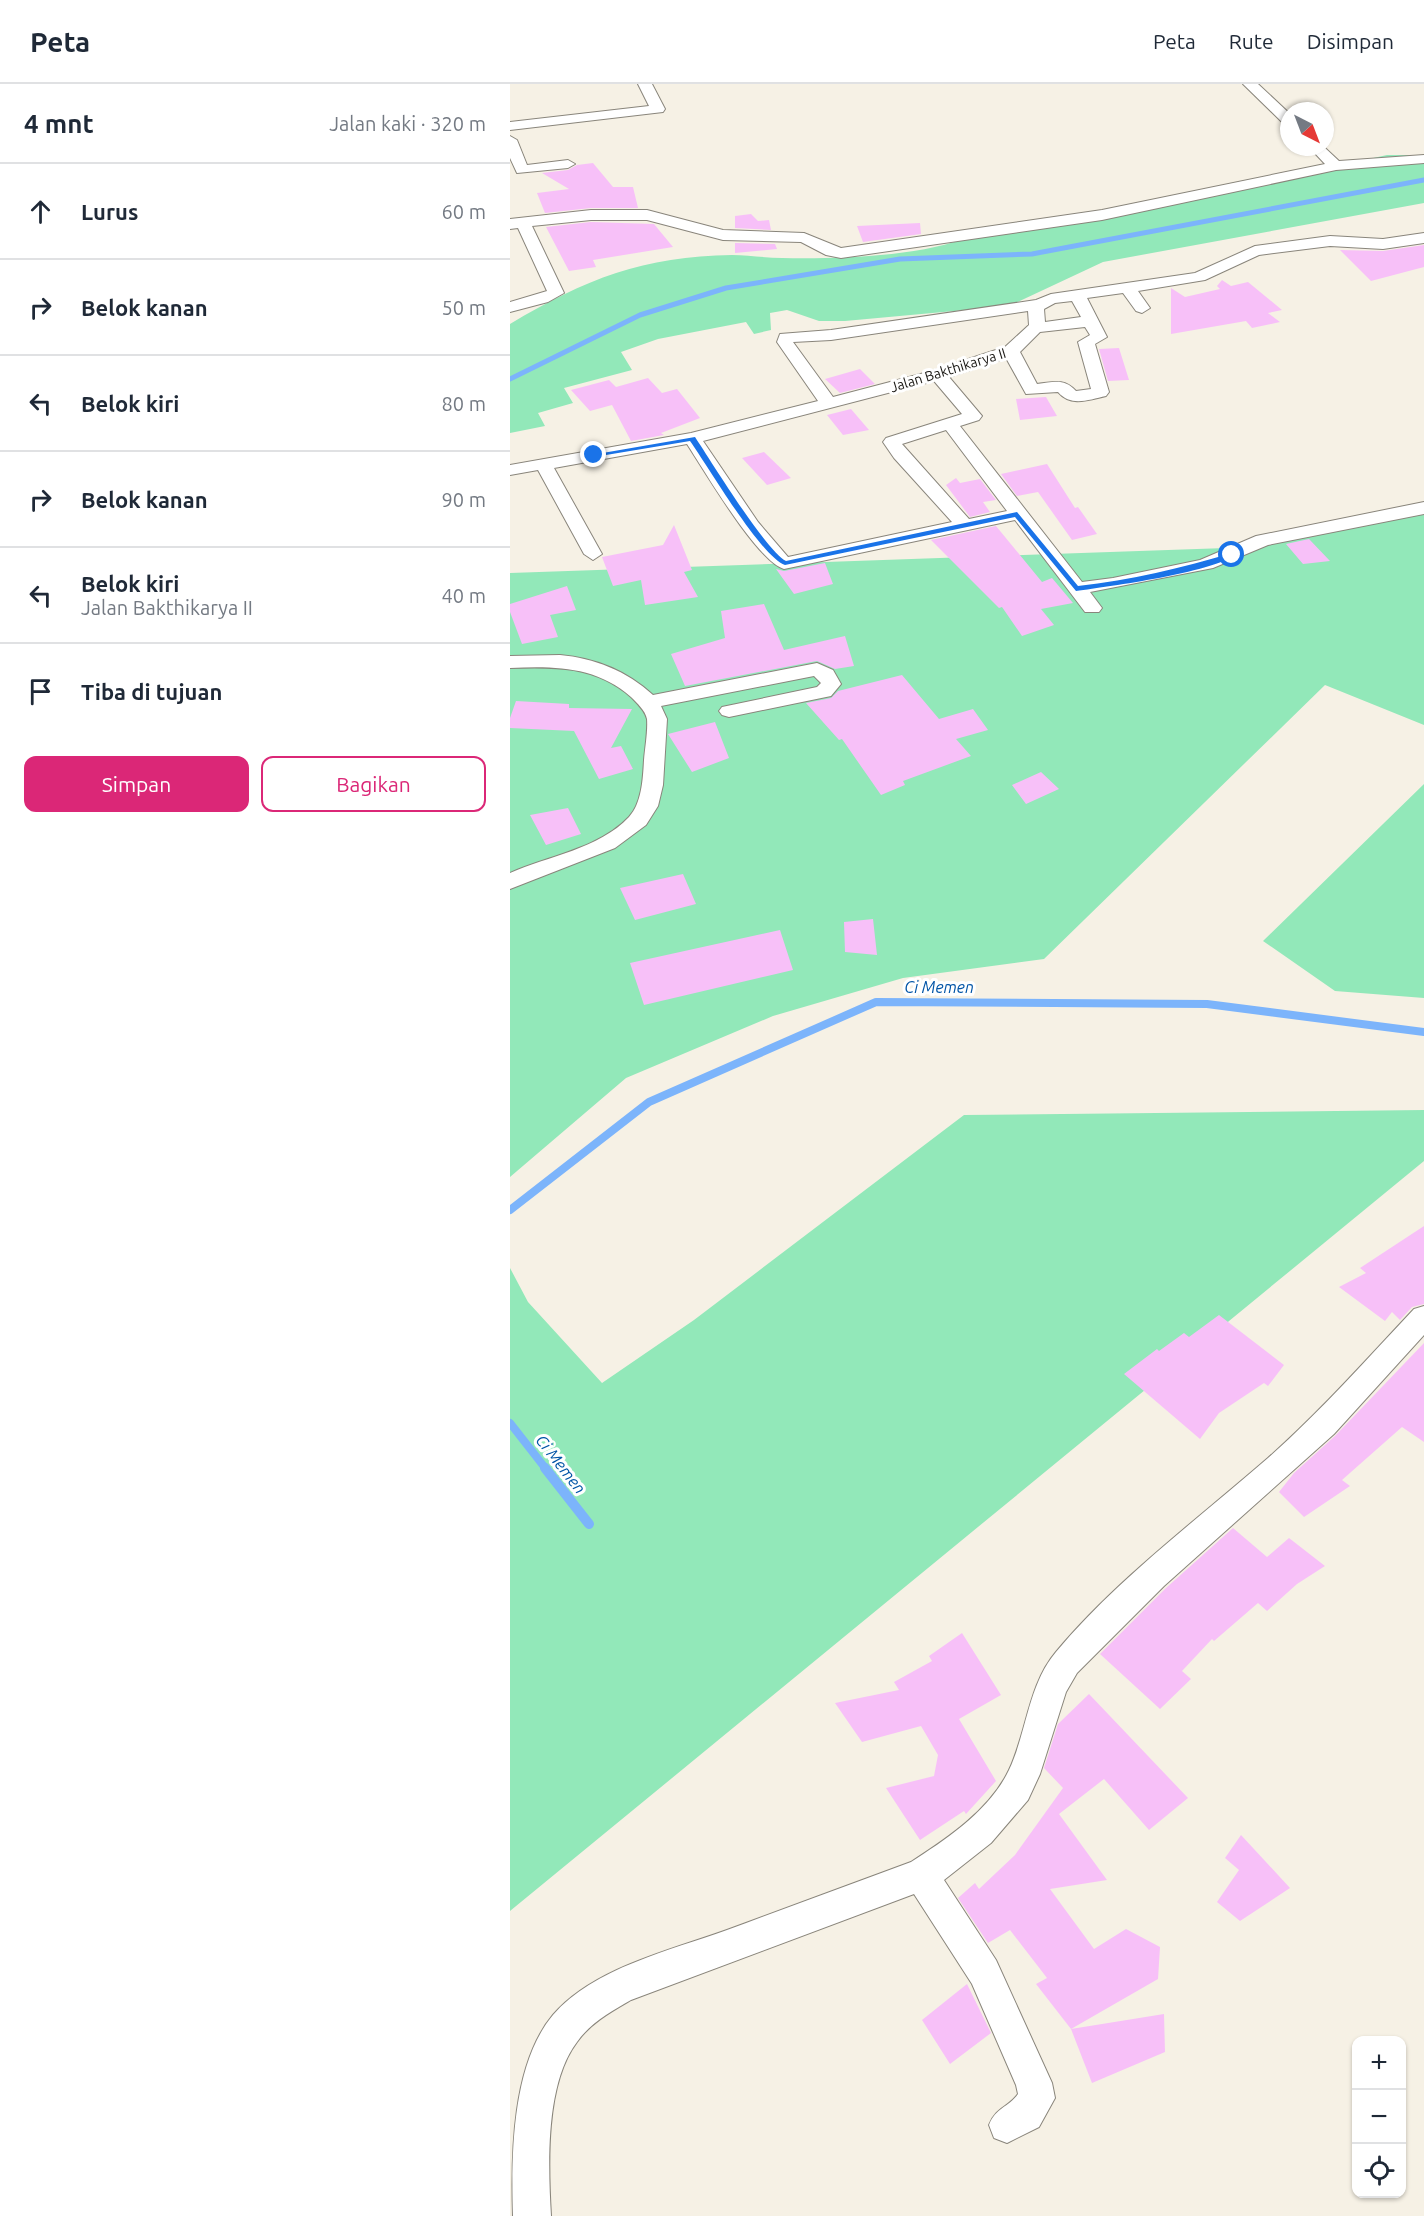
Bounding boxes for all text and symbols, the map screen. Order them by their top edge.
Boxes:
text: Peta [30,26,90,57]
text: Peta [1153,29,1196,53]
text: Rute [1229,29,1274,53]
text: Disimpan [1307,29,1394,53]
north arrow [1280,102,1334,156]
text: 4 mnt [24,109,94,138]
text: Jalan kaki · 320 m [329,112,486,135]
icon: ahead [24,195,57,228]
text: Lurus [81,199,138,224]
text: 60 m [442,200,486,223]
icon: right [24,291,57,324]
text: Belok kanan [81,295,208,320]
text: 50 m [442,296,486,319]
street label: Jalan Bakthikarya II [888,345,1008,395]
icon: left [24,387,57,420]
text: Belok kiri [81,391,179,416]
text: 80 m [442,392,486,415]
route end [580,441,606,467]
icon: right [24,483,57,516]
text: Belok kanan [81,487,208,512]
text: 90 m [442,488,486,511]
route start [1218,541,1244,567]
text: Belok kiri [81,571,179,596]
icon: left [24,579,57,612]
text: 40 m [442,584,486,607]
text: Jalan Bakthikarya II [81,596,253,619]
icon: arrive [24,675,57,708]
text: Tiba di tujuan [81,679,222,704]
button: Simpan [24,756,249,812]
button: Bagikan [261,756,486,812]
water label: Ci Memen [904,978,974,996]
water label: Ci Memen [532,1431,590,1497]
map controls [1352,2036,1406,2198]
button: + [1352,2036,1406,2090]
button: − [1352,2090,1406,2144]
button: locate [1352,2144,1406,2198]

